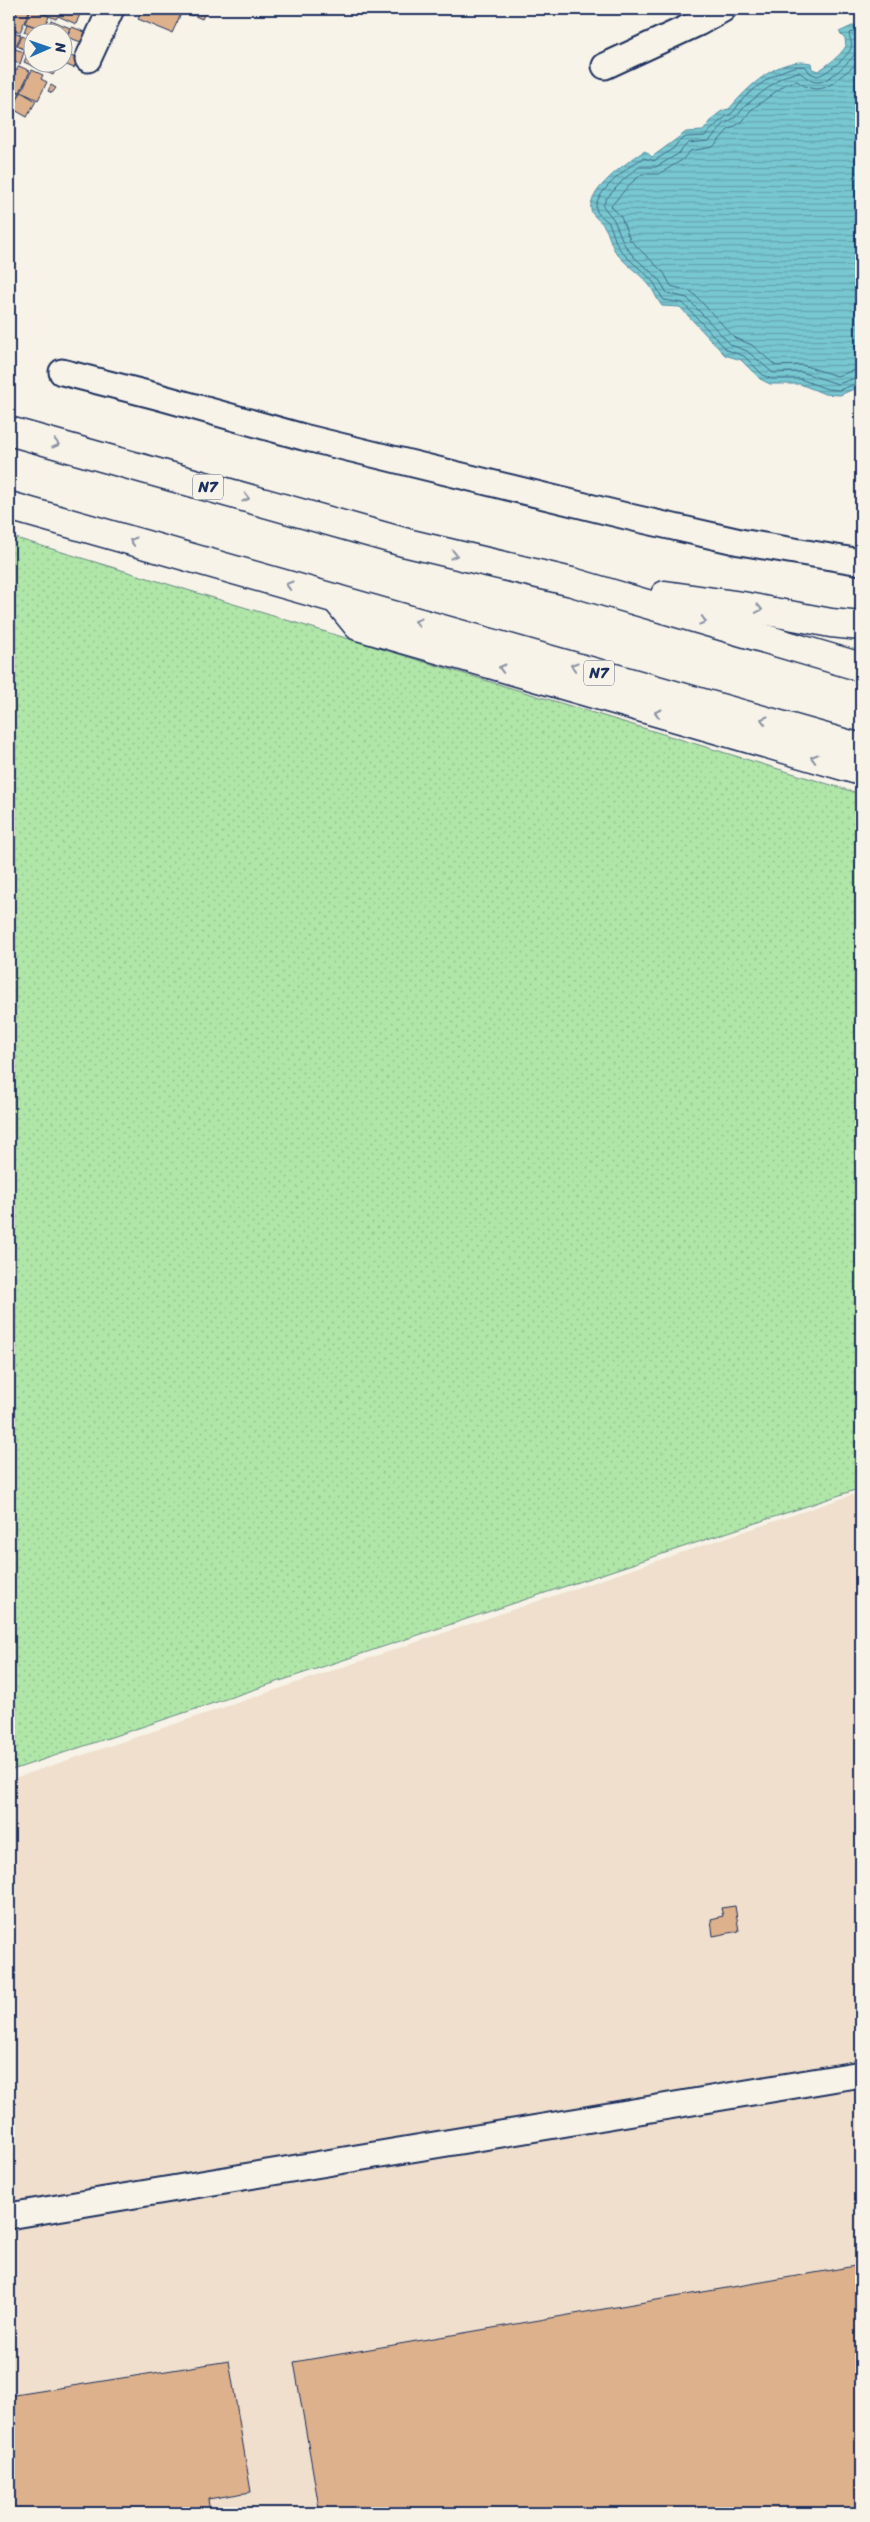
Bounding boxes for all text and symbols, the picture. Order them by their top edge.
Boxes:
north arrow [22,22,72,72]
text: N [48,41,73,53]
one-way arrow [51,439,59,449]
road number: N7 [193,474,223,500]
one-way arrow [241,492,250,503]
one-way arrow [130,537,138,547]
one-way arrow [450,549,459,560]
one-way arrow [286,581,294,591]
one-way arrow [754,603,763,614]
one-way arrow [698,615,706,625]
one-way arrow [414,617,422,627]
road number: N7 [584,660,614,686]
one-way arrow [570,662,578,672]
one-way arrow [499,663,507,673]
one-way arrow [655,708,663,718]
one-way arrow [760,716,768,726]
one-way arrow [811,753,819,763]

